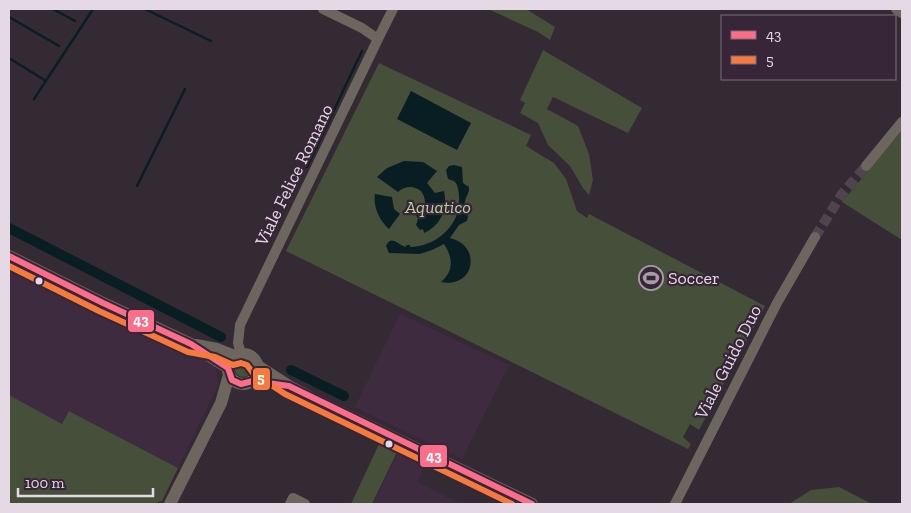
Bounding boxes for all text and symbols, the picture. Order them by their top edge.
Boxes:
legend [721,15,896,80]
text: 43 [766,26,781,44]
text: 5 [766,51,774,69]
street label: Viale Felice Romano [250,100,338,250]
park label: Aquatico [404,196,471,218]
sports icon: Soccer [638,265,664,291]
place label: Soccer [668,267,719,289]
unlabelled marker [34,276,44,286]
street label: Viale Guido Duo [689,301,766,424]
line badge: 43 [127,309,155,333]
text: 43 [133,312,149,329]
line badge: 5 [252,367,271,391]
text: 5 [257,370,265,387]
unlabelled marker [384,439,394,449]
line badge: 43 [419,444,448,468]
text: 43 [426,448,442,465]
scale bar [18,466,152,498]
text: 100 m [25,474,64,492]

